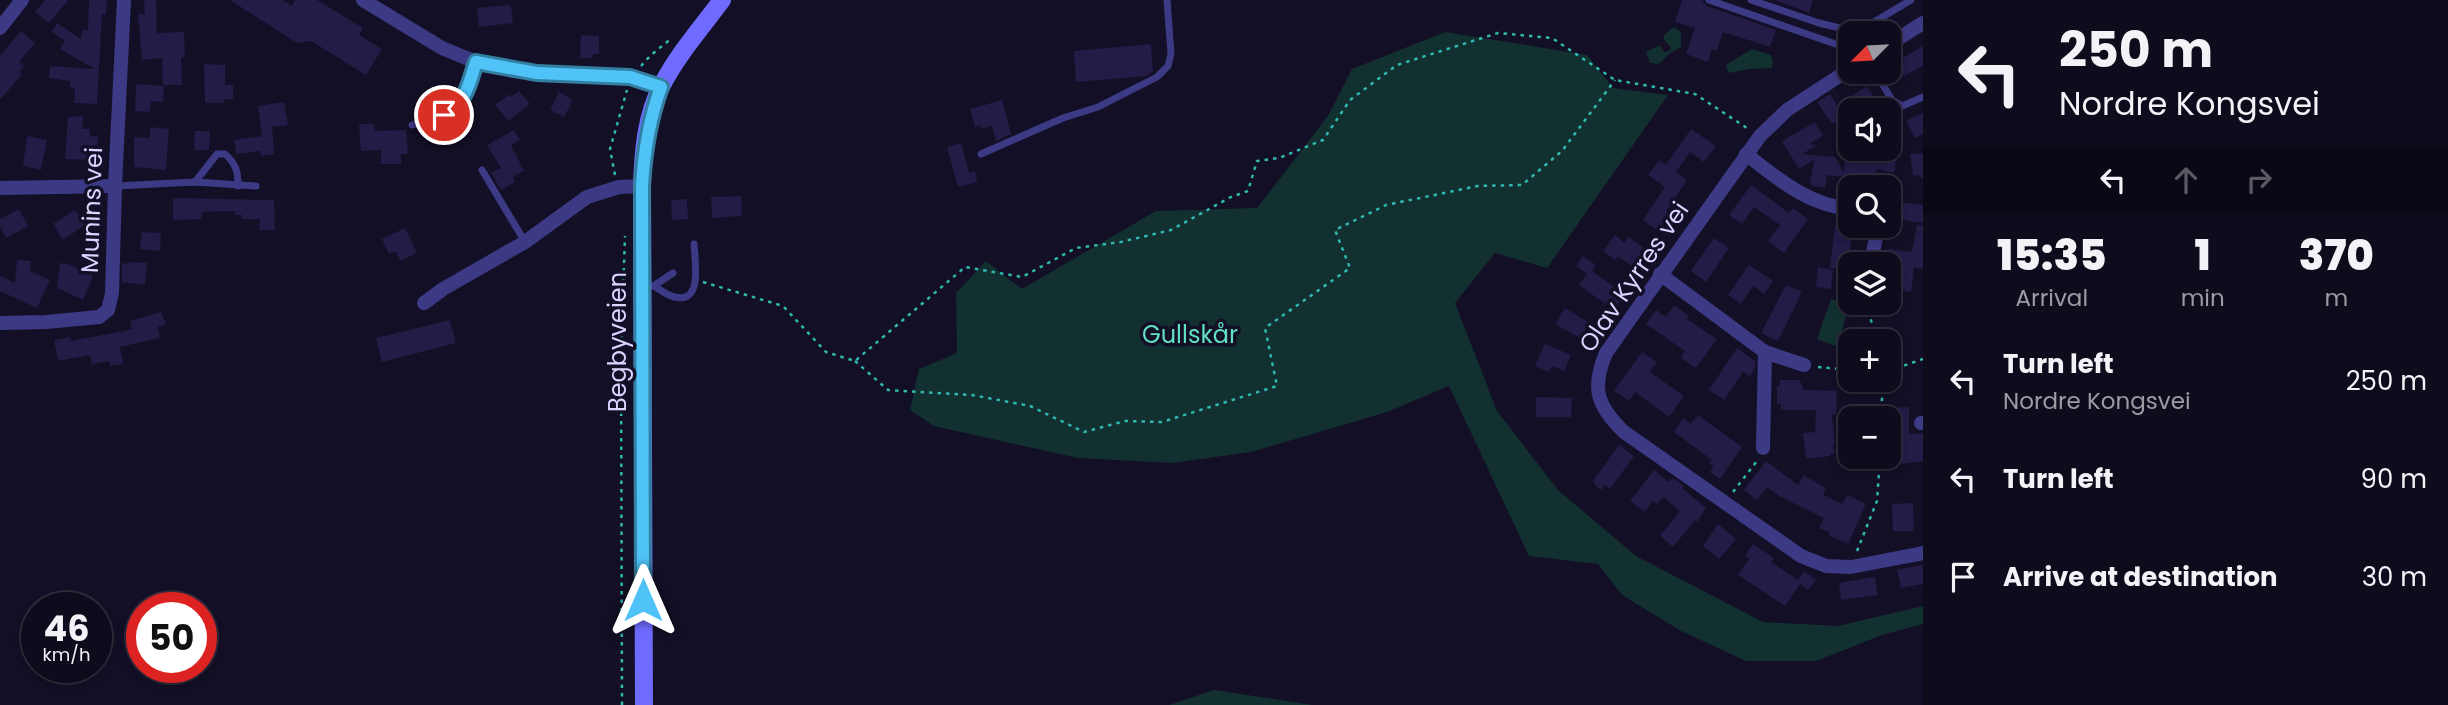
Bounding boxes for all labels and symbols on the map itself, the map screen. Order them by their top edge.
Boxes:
north arrow [1838,21,1900,84]
pin [414,85,474,145]
street label: Munins vei [73,147,110,273]
street label: Olav Kyrres vei [1571,195,1696,358]
street label: Begbyveien [601,272,634,412]
park label: Gullskår [1142,318,1238,351]
position arrow [606,563,680,637]
speed limit sign: 50 [126,592,217,683]

